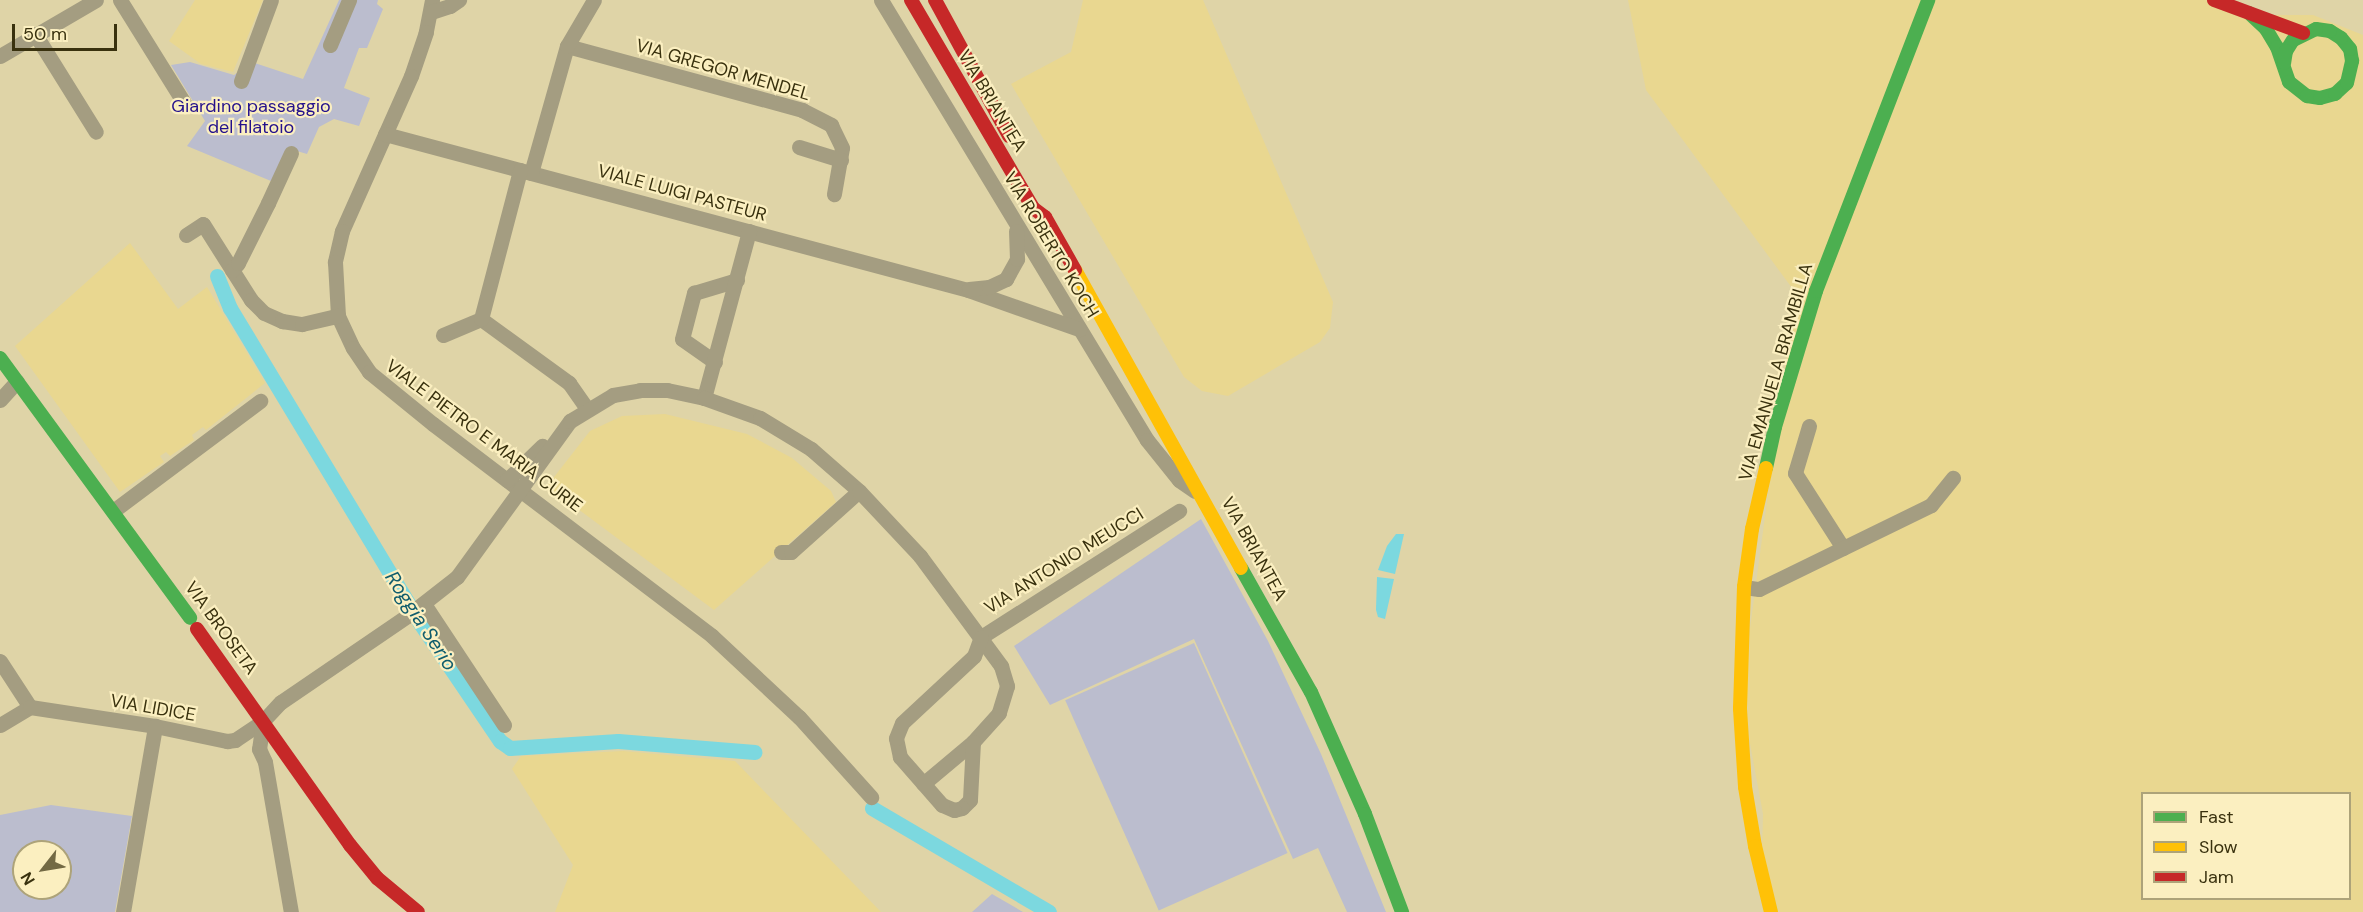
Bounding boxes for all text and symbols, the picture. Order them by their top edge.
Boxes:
scale bar [15,12,120,50]
text: 50 m [23,22,67,46]
street label: VIA GREGOR MENDEL [633,35,813,105]
street label: VIA BRIANTEA [953,46,1031,156]
park label: Giardino passaggio del filatoio [171,96,331,138]
street label: VIALE LUIGI PASTEUR [595,160,769,226]
street label: VIA ROBERTO KOCH [999,168,1103,322]
street label: VIA EMANUELA BRAMBILLA [1735,261,1817,483]
street label: VIALE PIETRO E MARIA CURIE [381,355,587,517]
street label: VIA BRIANTEA [1217,493,1291,605]
street label: VIA ANTONIO MEUCCI [981,503,1147,619]
water label: Roggia Serio [380,567,462,675]
street label: VIA BROSETA [180,577,262,679]
street label: VIA LIDICE [109,690,197,726]
legend [2141,792,2351,900]
text: Fast [2199,805,2234,829]
text: Slow [2199,835,2238,859]
north arrow [12,840,72,900]
text: Jam [2199,865,2234,889]
text: N [16,868,40,889]

